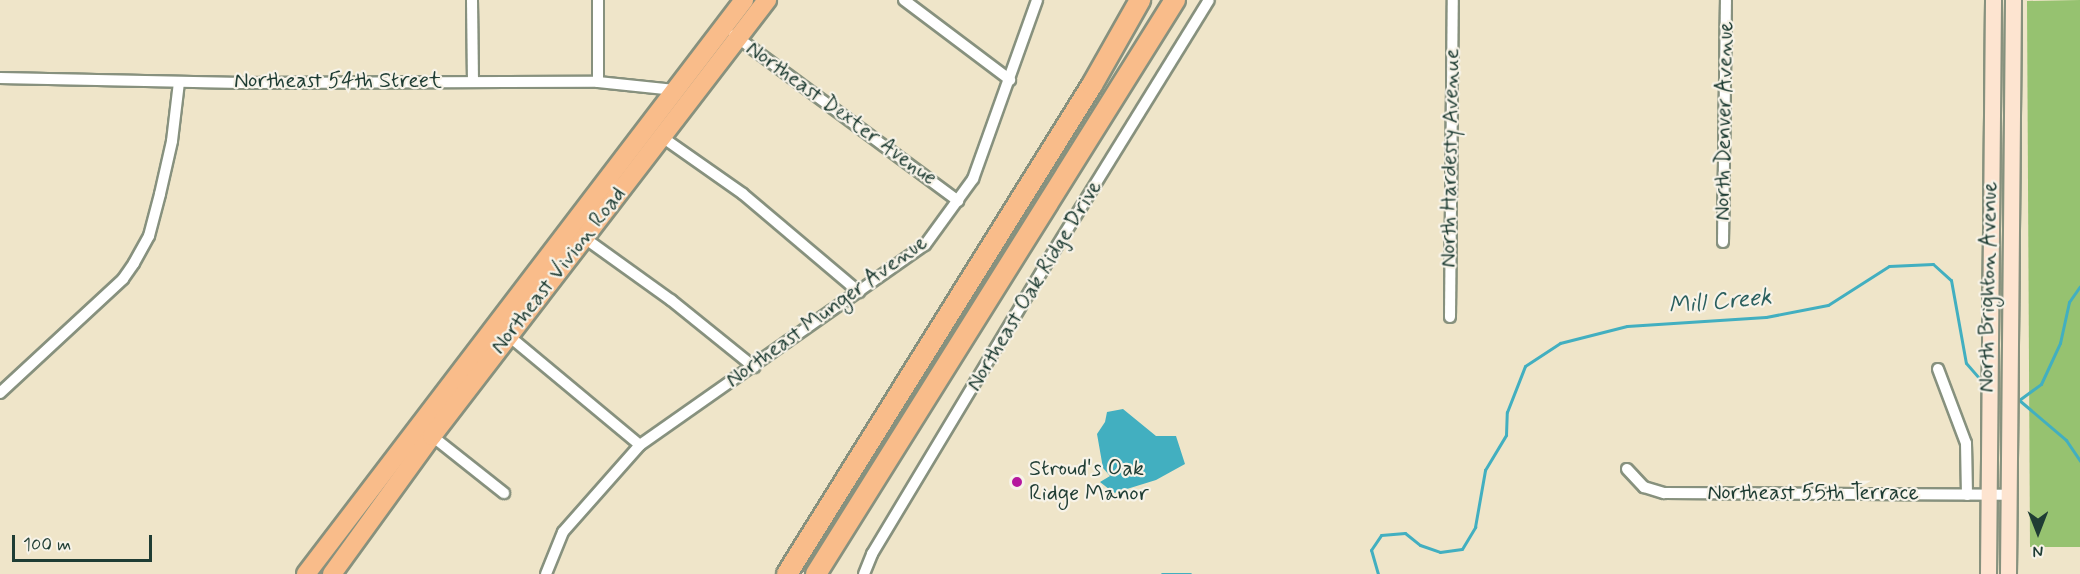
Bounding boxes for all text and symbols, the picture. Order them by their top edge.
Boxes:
street label: North Denver Avenue [1710,22,1740,220]
street label: Northeast Dexter Avenue [739,35,943,193]
street label: North Hardesty Avenue [1436,51,1466,265]
street label: Northeast 54th Street [234,69,442,95]
street label: Northeast Oak Ridge Drive [962,176,1108,396]
street label: North Brighton Avenue [1974,179,2004,395]
street label: Northeast Vivion Road [486,182,632,360]
street label: Northeast Munger Avenue [722,231,932,393]
water label: Mill Creek [1667,283,1773,321]
place label: Stroud's Oak Ridge Manor [1029,456,1147,508]
marker: Stroud's Oak Ridge Manor [1010,475,1024,489]
street label: Northeast 55th Terrace [1707,481,1919,507]
north arrow [2008,502,2068,562]
scale bar [15,523,154,561]
text: 100 m [23,533,71,557]
text: N [2033,540,2043,561]

